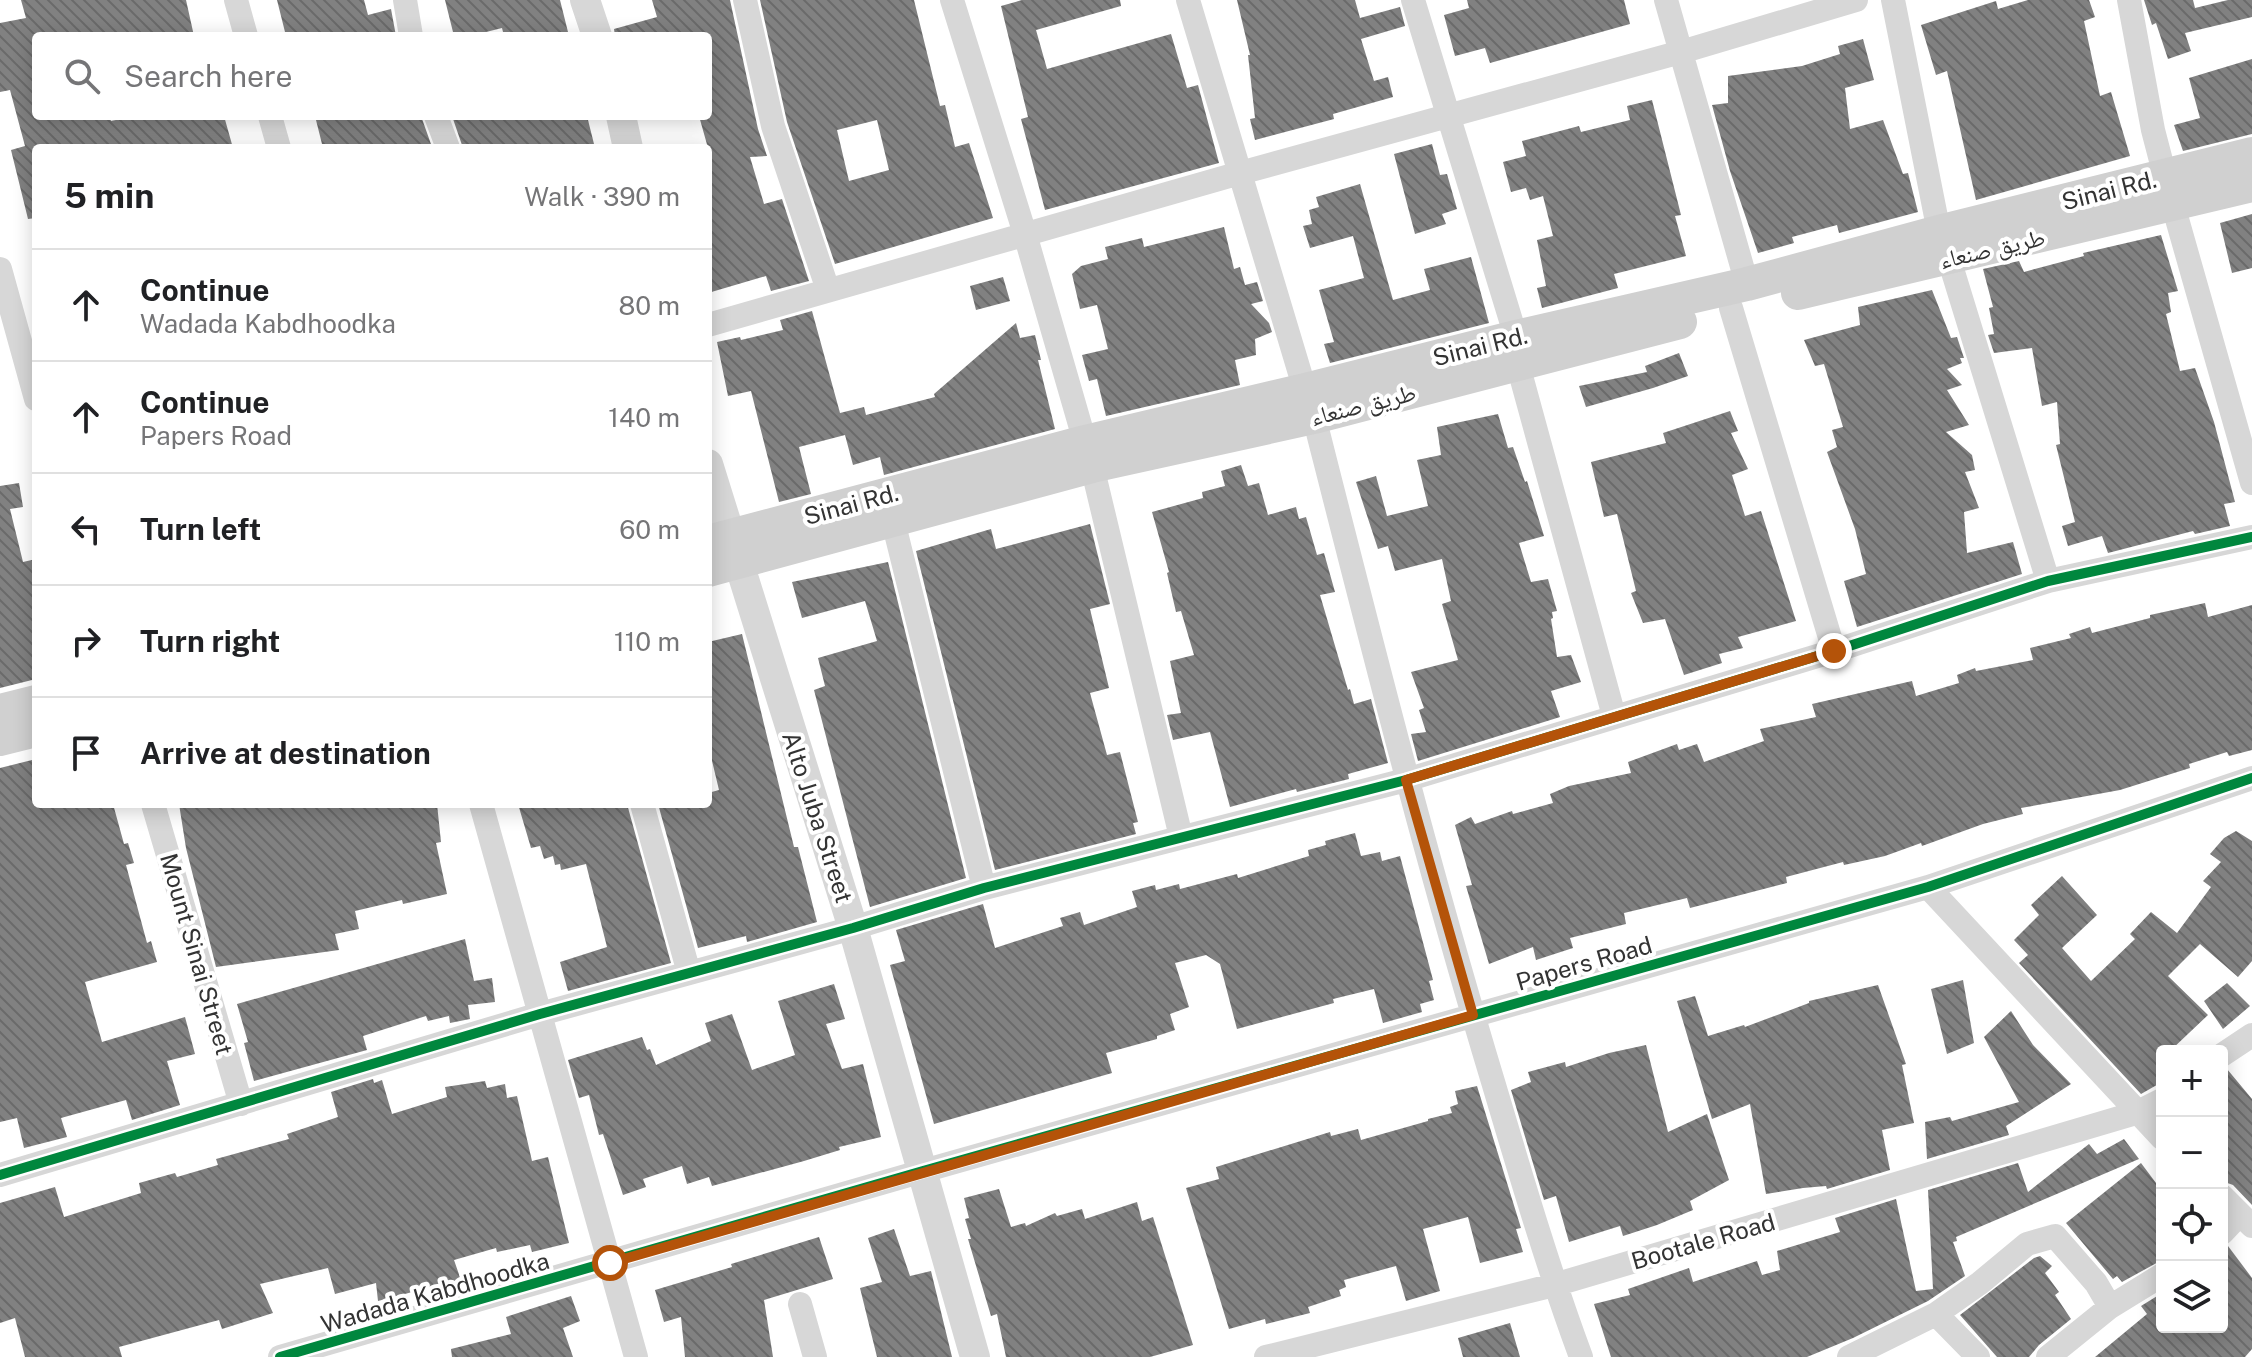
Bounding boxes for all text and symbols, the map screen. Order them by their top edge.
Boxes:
search box [32,32,712,120]
icon: search [60,54,104,98]
text: Search here [124,58,292,94]
street label: Sinai Rd. [2059,165,2159,215]
text: 5 min [64,176,154,216]
text: Walk · 390 m [524,181,680,212]
street label: طريق صنعاء [1937,222,2048,275]
text: Continue [140,272,270,308]
icon: ahead [64,283,108,327]
text: 80 m [619,290,680,321]
text: Wadada Kabdhoodka [140,308,396,339]
street label: Sinai Rd. [1430,321,1530,371]
street label: طريق صنعاء [1308,377,1419,432]
text: Continue [140,384,270,420]
icon: ahead [64,395,108,439]
text: 140 m [608,402,680,433]
text: Papers Road [140,420,292,451]
street label: Sinai Rd. [801,478,901,530]
icon: left [64,507,108,551]
text: Turn left [140,511,261,547]
text: 60 m [619,514,680,545]
icon: right [64,619,108,663]
text: Turn right [140,623,280,659]
text: 110 m [614,626,680,657]
route end [1816,633,1852,669]
street label: Alto Juba Street [777,728,859,906]
icon: arrive [64,731,108,775]
text: Arrive at destination [140,735,431,771]
street label: Mount Sinai Street [155,850,239,1058]
street label: Papers Road [1513,930,1655,996]
map controls [2156,1045,2228,1333]
button: + [2156,1045,2228,1117]
button: − [2156,1117,2228,1189]
button: locate [2156,1189,2228,1261]
street label: Bootale Road [1628,1207,1778,1275]
route start [592,1245,628,1281]
street label: Wadada Kabdhoodka [318,1246,552,1338]
button: layers [2156,1261,2228,1333]

